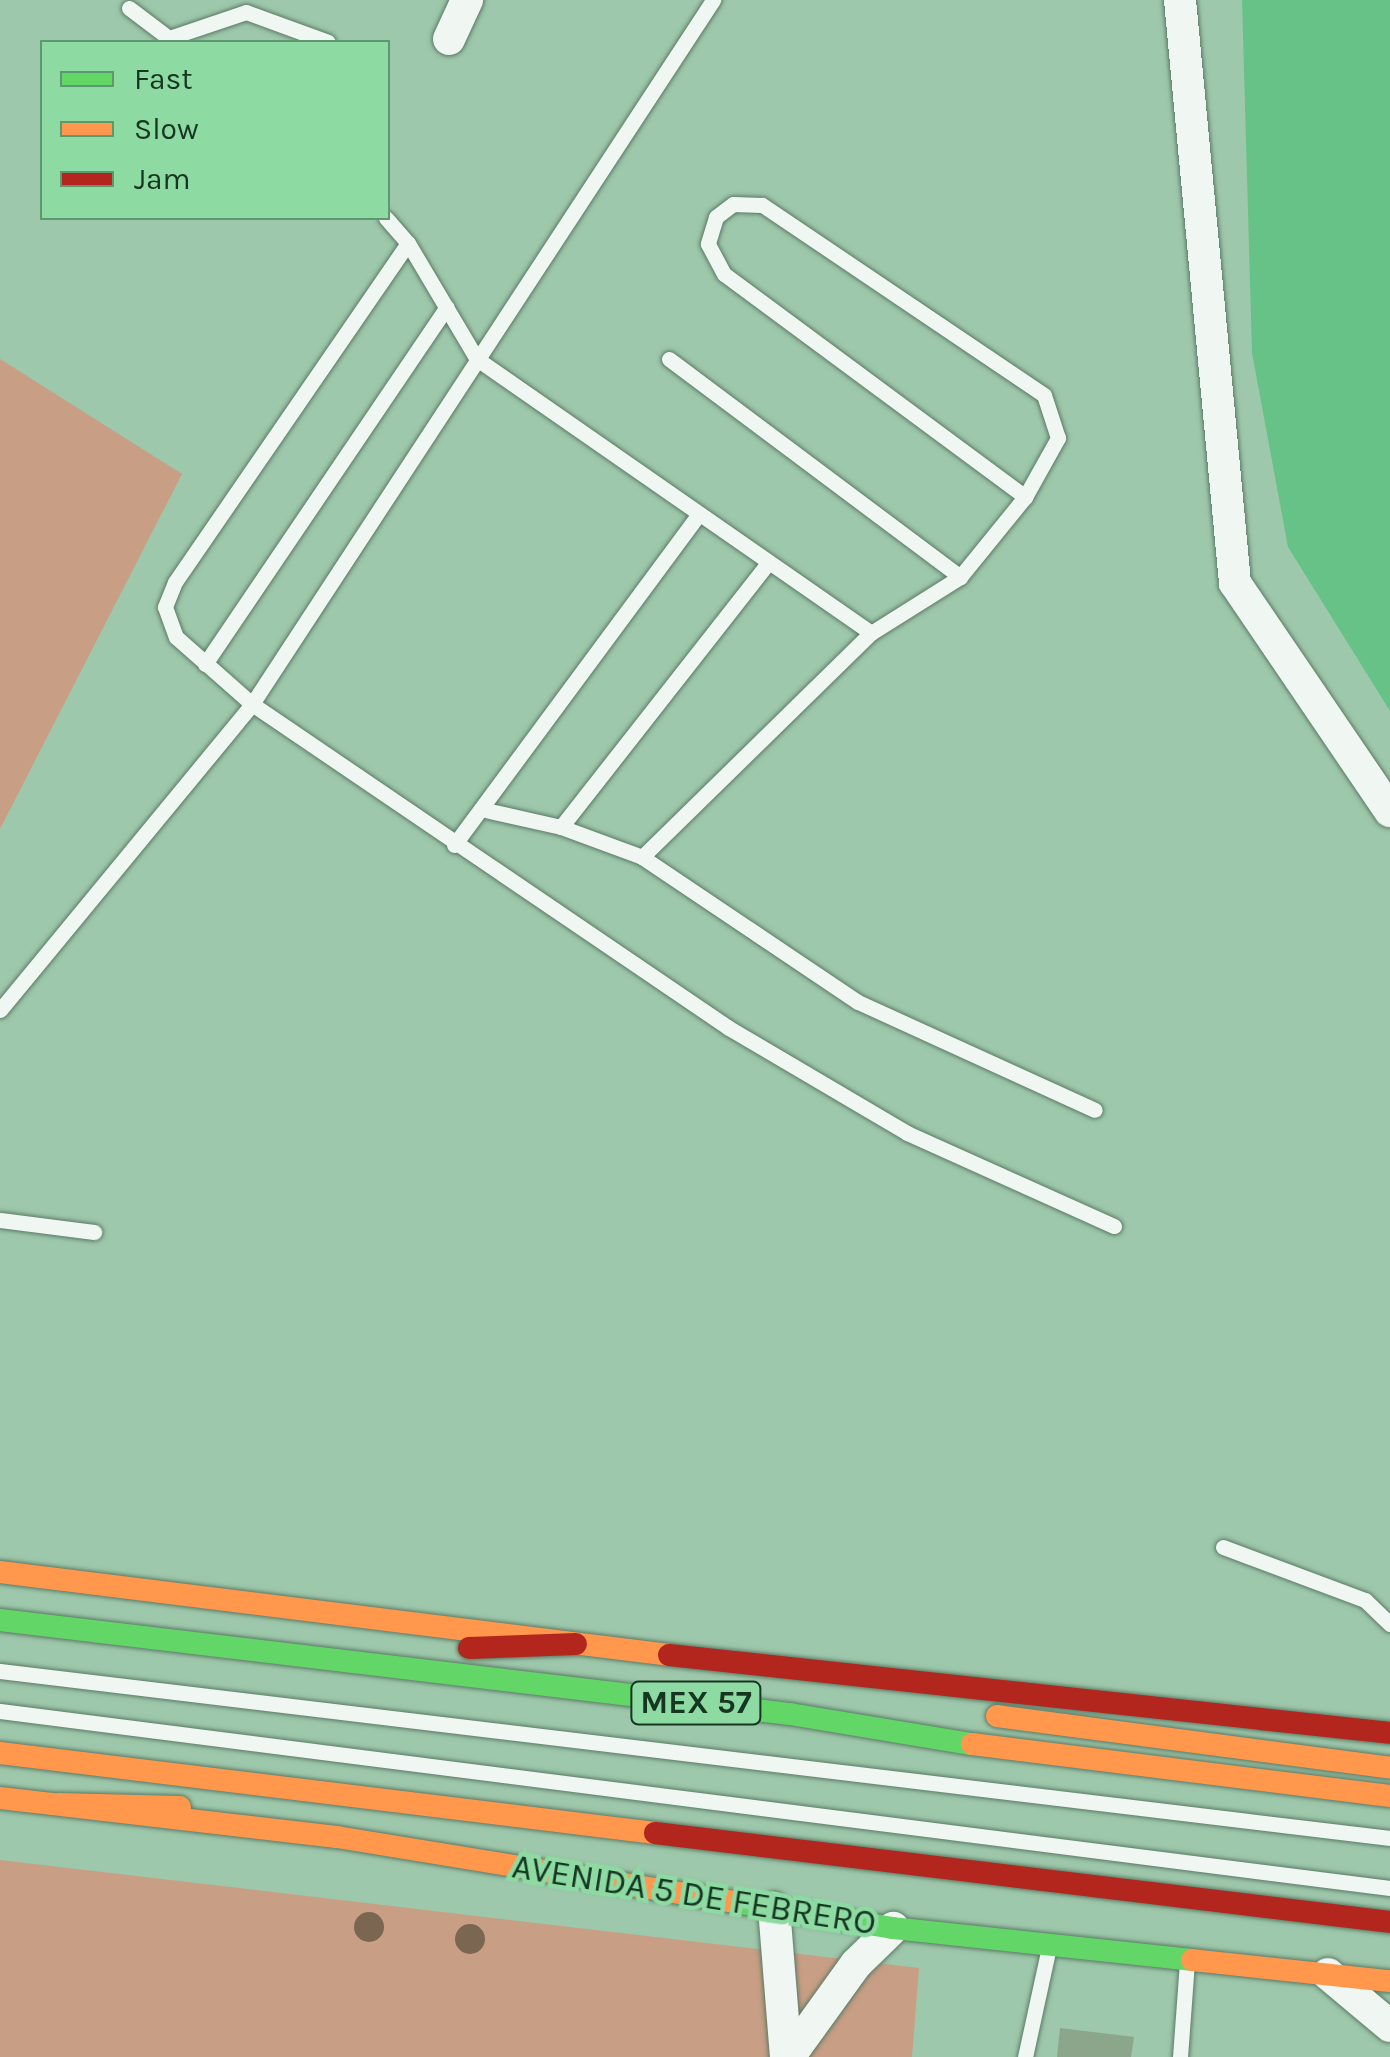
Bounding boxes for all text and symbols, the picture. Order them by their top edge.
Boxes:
legend [40,40,390,220]
text: Fast [134,61,193,97]
text: Slow [134,111,199,147]
text: Jam [134,161,191,197]
road number: MEX 57 [628,1676,764,1730]
street label: AVENIDA 5 DE FEBRERO [509,1845,879,1945]

